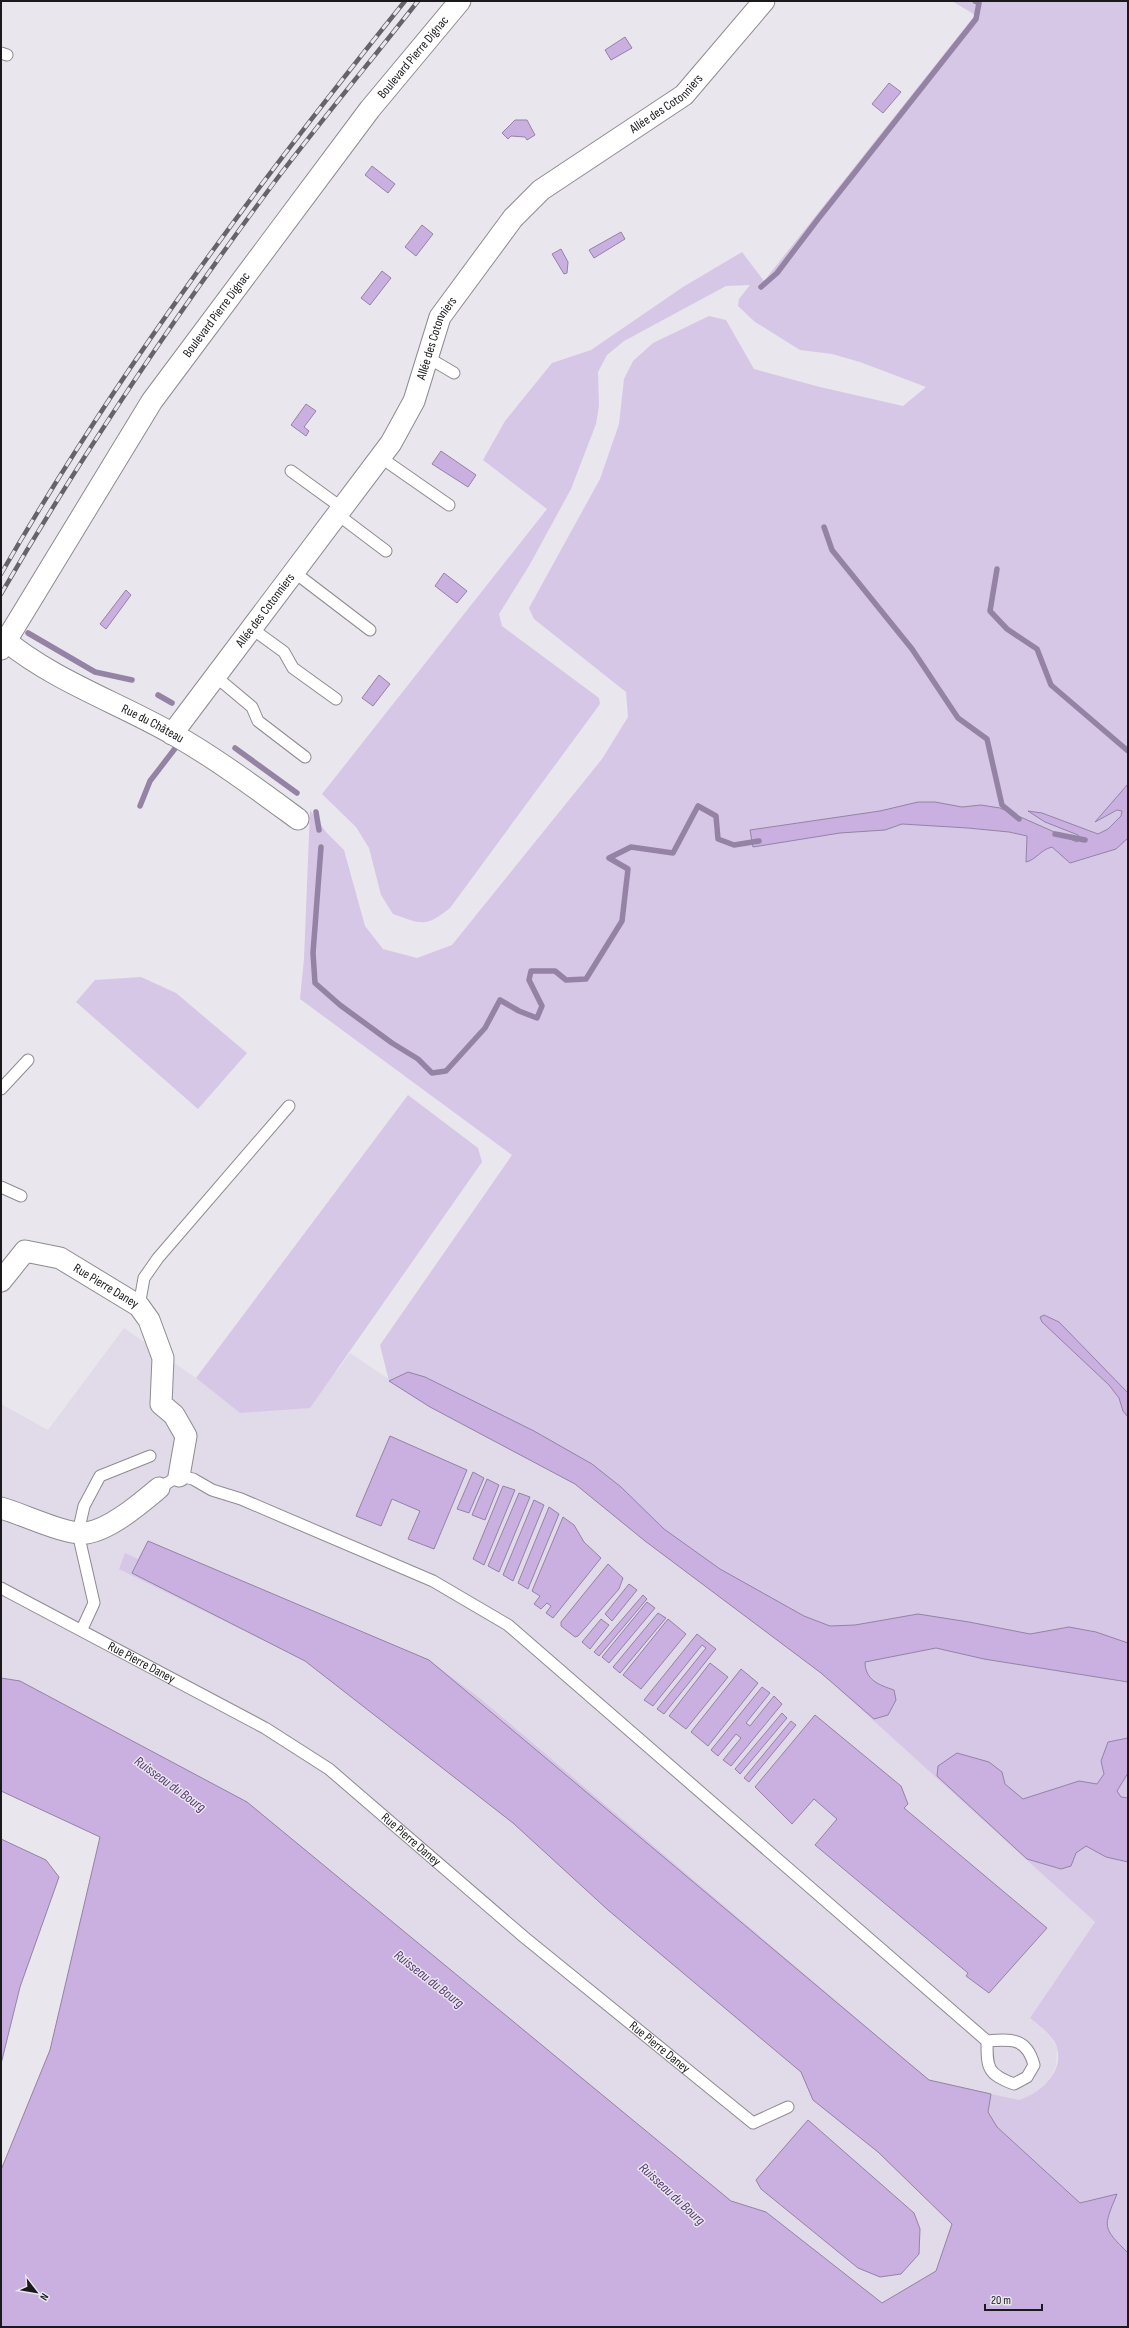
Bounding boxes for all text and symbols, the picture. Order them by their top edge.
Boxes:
street label: Boulevard Pierre Dignac [374,13,452,102]
street label: Allée des Cotonniers [626,71,706,137]
street label: Boulevard Pierre Dignac [179,269,254,361]
street label: Allée des Cotonniers [413,293,460,383]
street label: Allée des Cotonniers [232,570,298,651]
street label: Rue du Château [119,701,187,747]
street label: Rue Pierre Daney [70,1260,142,1312]
street label: Rue Pierre Daney [105,1638,178,1687]
water label: Ruisseau du Bourg [131,1752,209,1816]
street label: Rue Pierre Daney [378,1810,444,1870]
water label: Ruisseau du Bourg [391,1946,468,2012]
street label: Rue Pierre Daney [626,2018,693,2077]
water label: Ruisseau du Bourg [635,2159,709,2229]
north arrow [16,2272,56,2312]
scale bar [985,2286,1042,2312]
text: N [37,2291,51,2303]
text: 20 m [991,2293,1011,2308]

